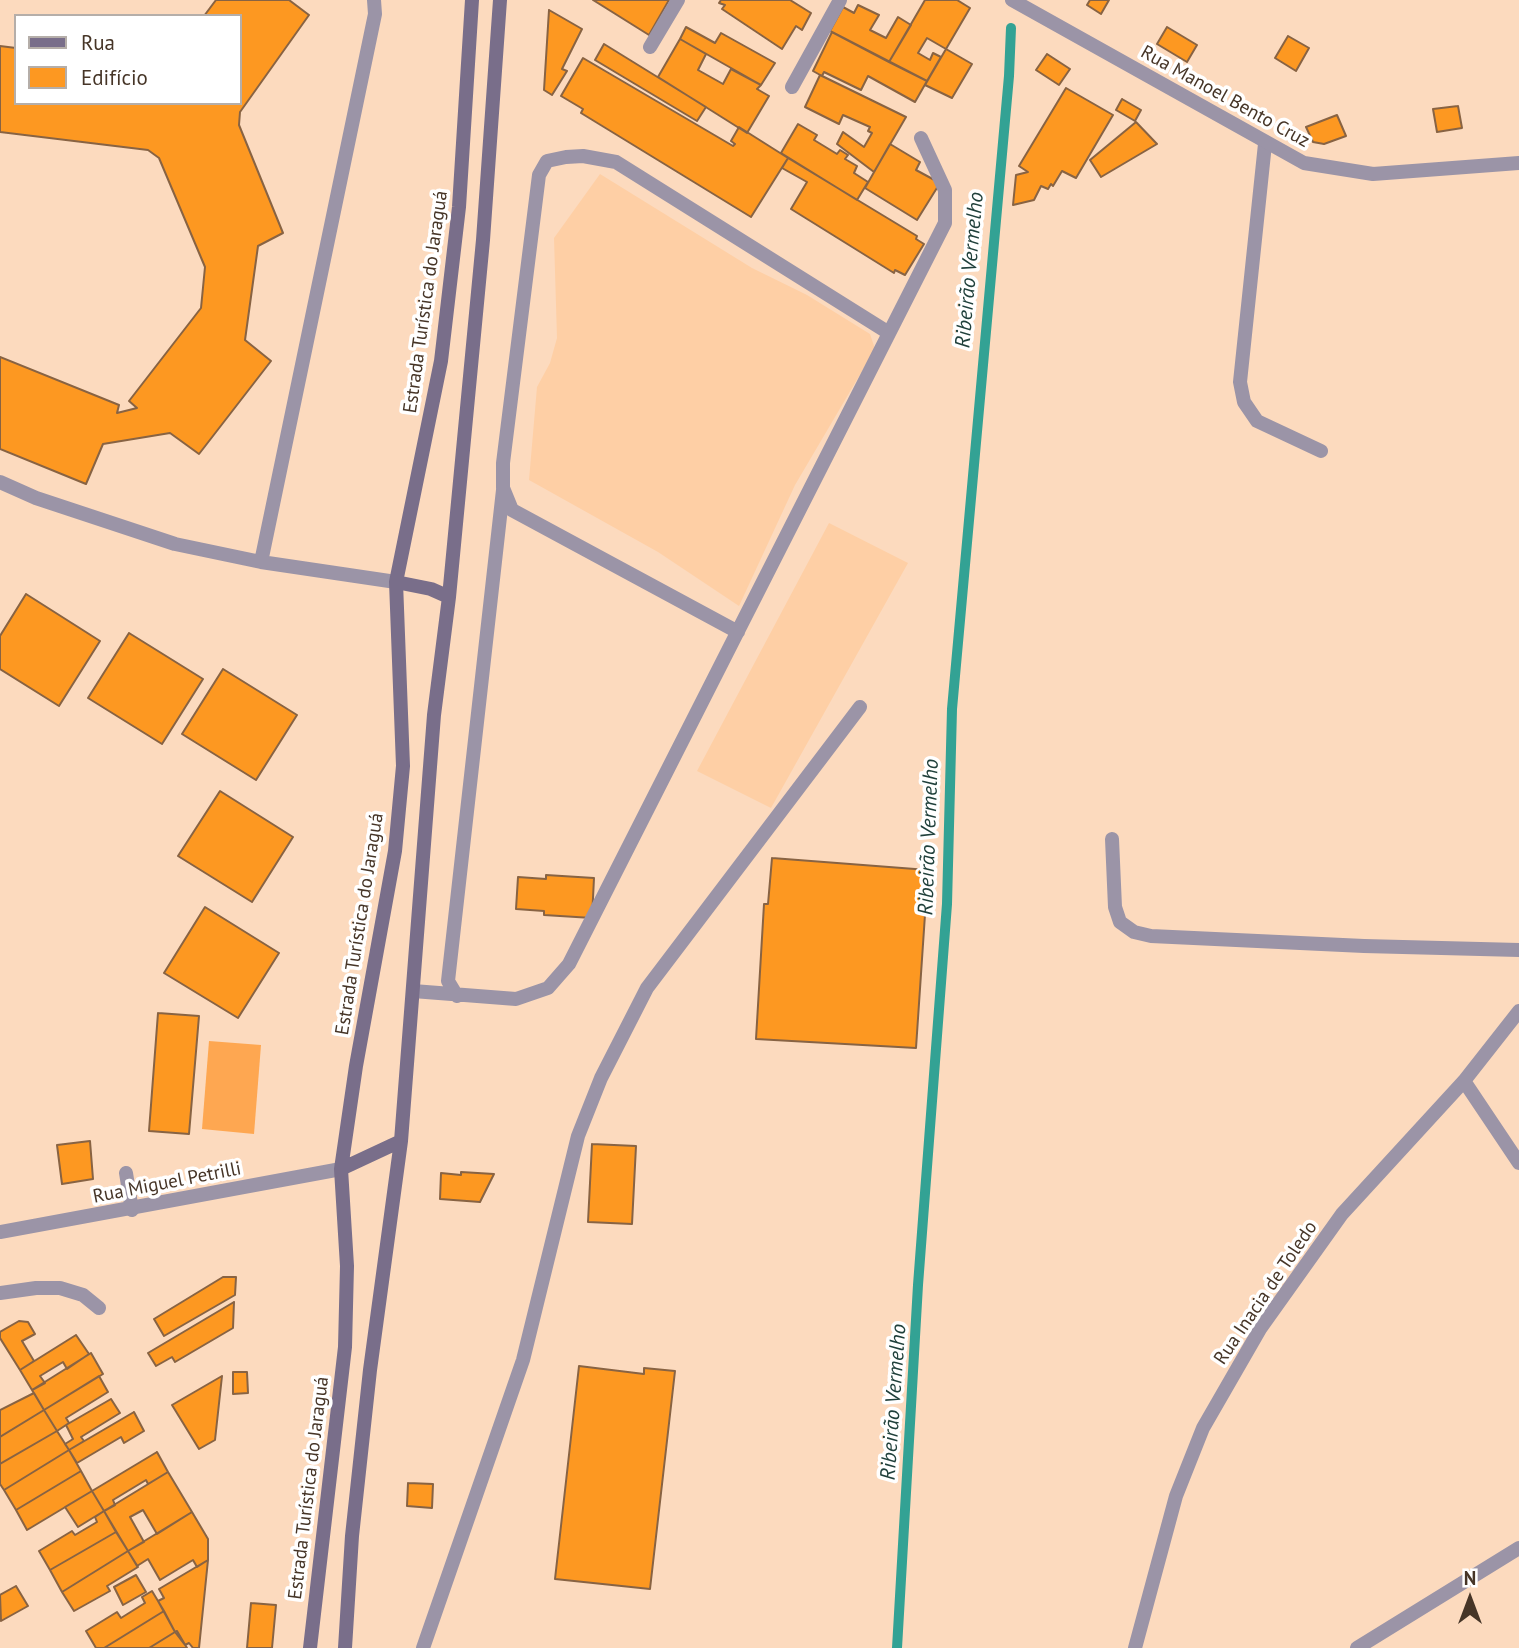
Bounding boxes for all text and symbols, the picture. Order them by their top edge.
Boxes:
legend [14,14,242,105]
text: Rua [81,29,115,56]
street label: Rua Manoel Bento Cruz [1137,41,1313,153]
text: Edifício [81,64,148,91]
street label: Estrada Turística do Jaraguá [399,189,453,415]
water label: Ribeirão Vermelho [951,191,989,349]
water label: Ribeirão Vermelho [914,758,944,916]
street label: Estrada Turística do Jaraguá [331,811,389,1037]
street label: Rua Miguel Petrilli [91,1157,243,1209]
street label: Rua Inacia de Toledo [1210,1217,1322,1369]
water label: Ribeirão Vermelho [876,1323,912,1481]
street label: Estrada Turística do Jaraguá [284,1375,334,1601]
north arrow [1435,1564,1505,1634]
text: N [1464,1566,1476,1590]

